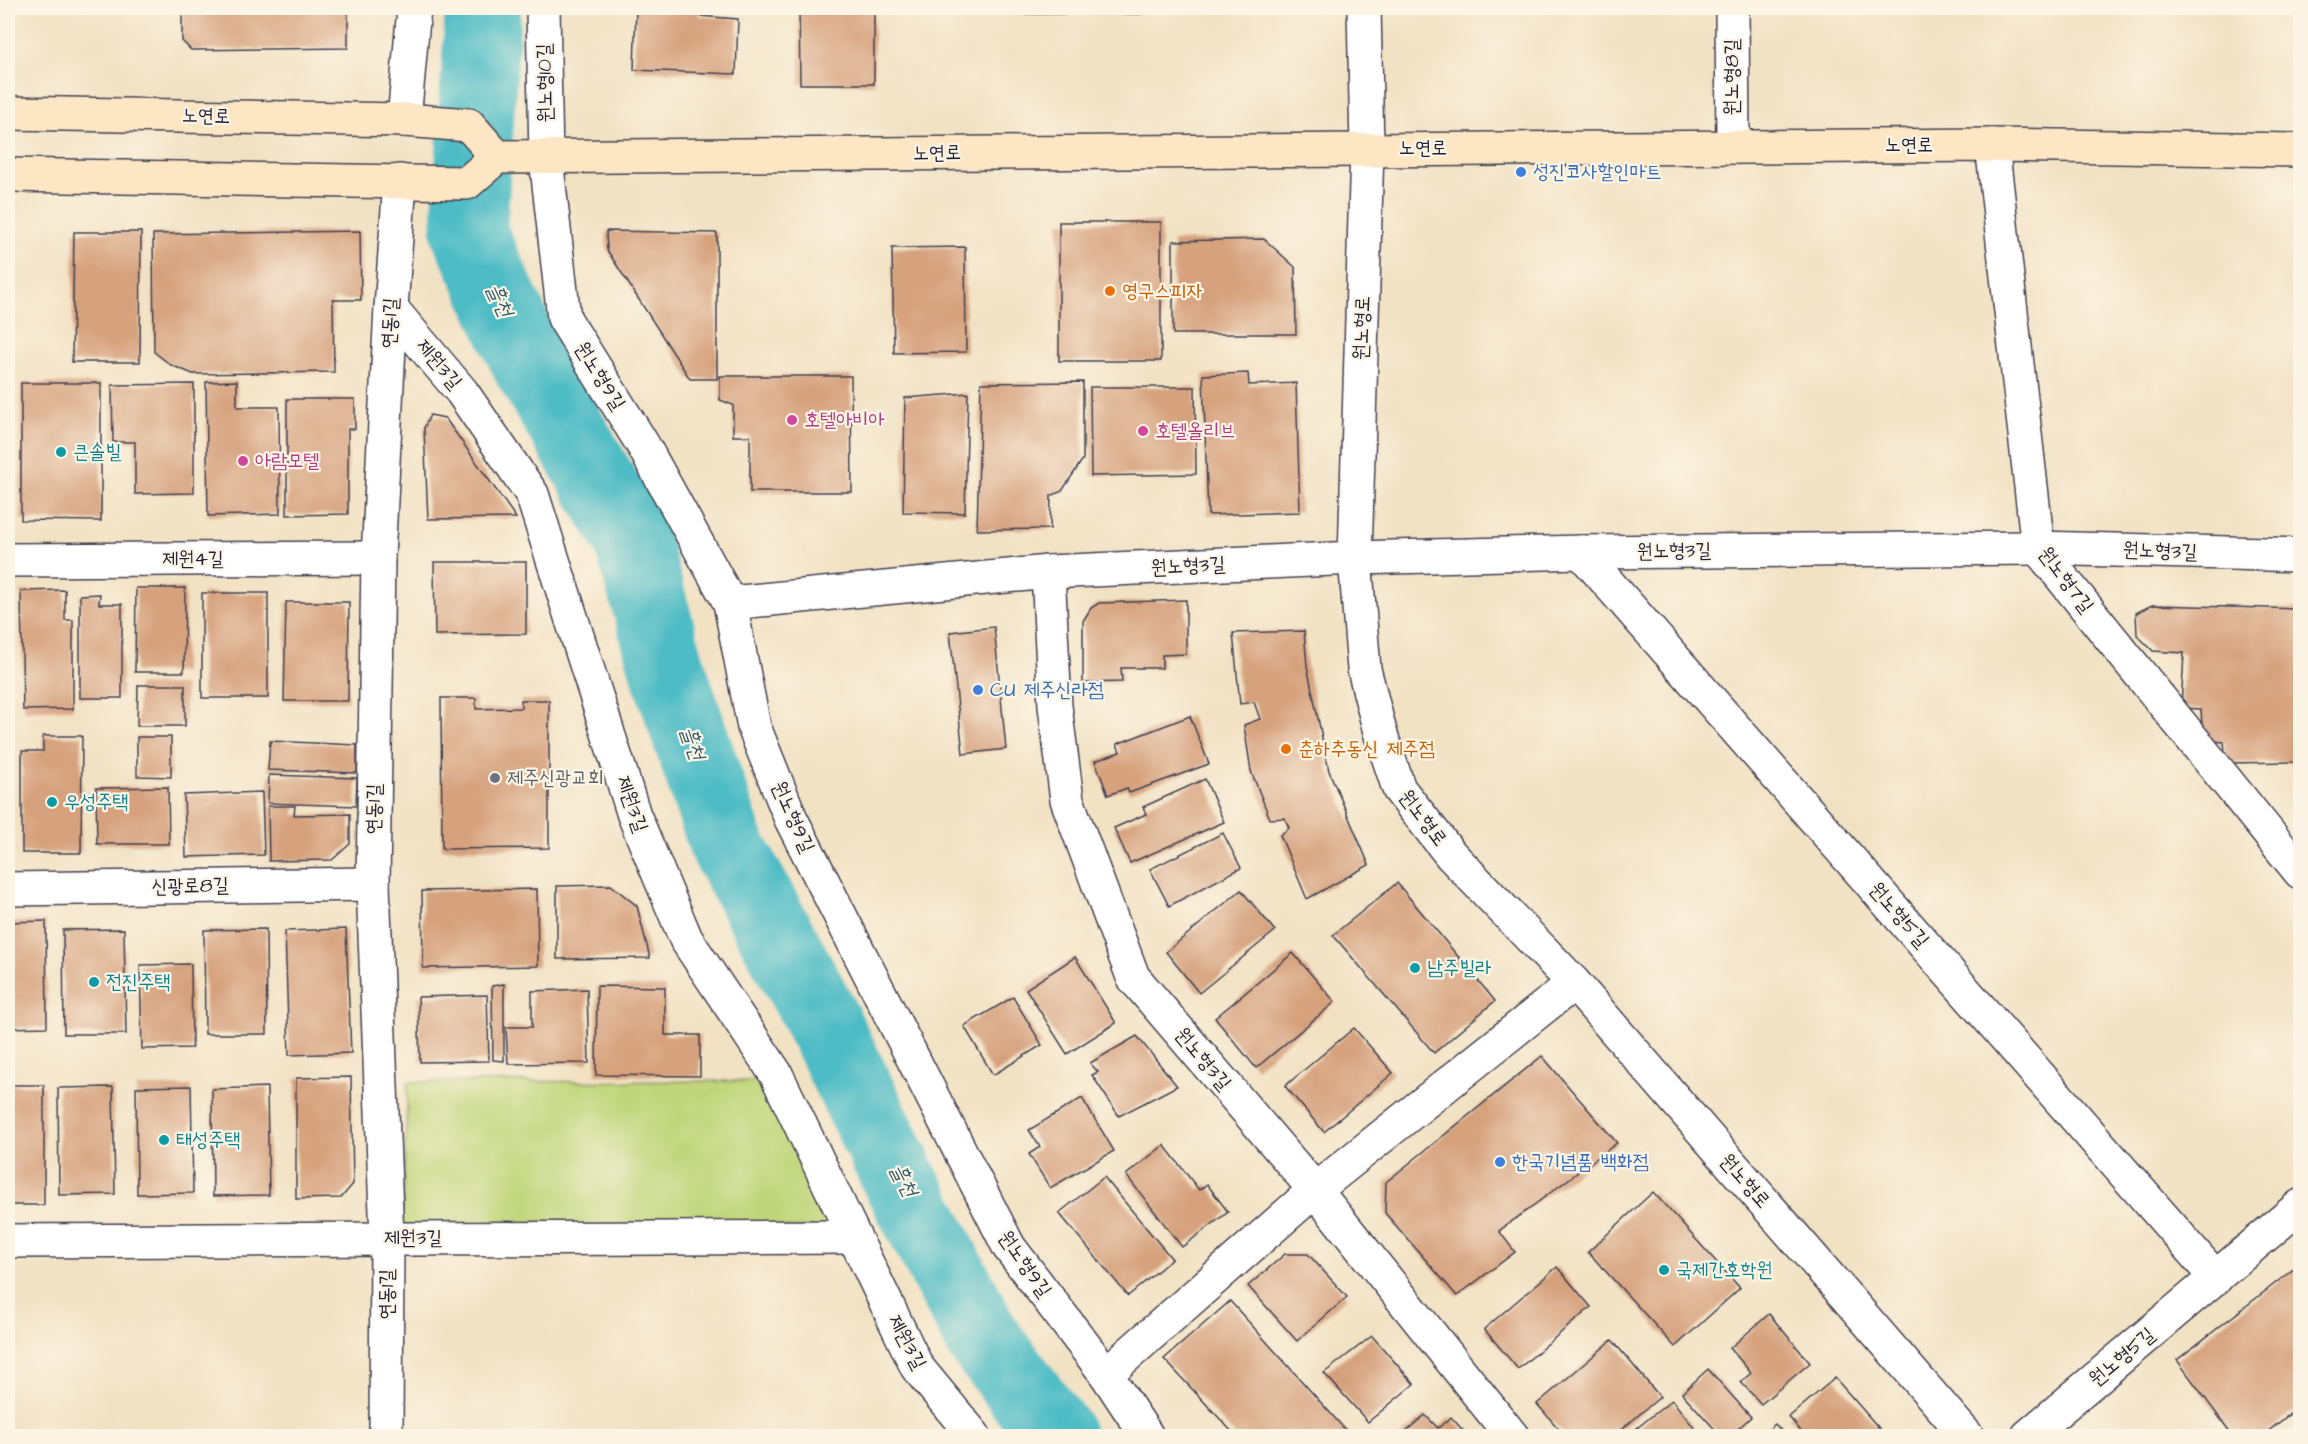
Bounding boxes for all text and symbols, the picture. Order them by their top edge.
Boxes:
street label: 원노형8길 [1718,38,1746,116]
street label: 원노형10길 [530,43,560,123]
street label: 노연로 [182,102,230,130]
street label: 노연로 [1885,131,1933,159]
street label: 노연로 [1399,134,1447,162]
street label: 노연로 [913,139,961,167]
place label: 성진코사할인마트 [1533,158,1662,186]
marker: 성진코사할인마트 [1514,165,1528,179]
place label: 영구스피자 [1122,277,1202,305]
water label: 흘천 [480,279,521,323]
marker: 영구스피자 [1103,284,1117,298]
street label: 원노형로 [1347,295,1377,361]
street label: 연동1길 [375,297,405,349]
street label: 제원3길 [409,333,469,395]
street label: 원노형9길 [568,336,632,416]
place label: 호텔아비아 [804,406,884,434]
marker: 호텔아비아 [785,413,799,427]
place label: 호텔올리브 [1155,417,1235,445]
marker: 호텔올리브 [1136,424,1150,438]
place label: 큰솔빌 [73,438,122,466]
marker: 큰솔빌 [54,445,68,459]
place label: 아람모텔 [255,447,319,475]
marker: 아람모텔 [236,454,250,468]
street label: 원노형3길 [1636,536,1712,566]
street label: 원노형3길 [2122,536,2198,566]
street label: 원노형7길 [2032,541,2100,619]
street label: 제원4길 [162,545,224,573]
street label: 원노형3길 [1150,550,1226,582]
place label: CU 제주신라점 [990,676,1104,704]
marker: CU 제주신라점 [971,683,985,697]
water label: 흘천 [674,722,713,766]
place label: 춘하추동신 제주점 [1298,735,1435,763]
marker: 춘하추동신 제주점 [1279,742,1293,756]
place label: 제주신광교회 [507,764,604,792]
marker: 제주신광교회 [488,771,502,785]
street label: 제원3길 [609,772,655,836]
street label: 원노형9길 [765,777,821,857]
street label: 연동1길 [360,783,388,835]
street label: 원노형로 [1392,784,1454,852]
place label: 우성주택 [64,788,128,816]
marker: 우성주택 [45,795,59,809]
street label: 신광로8길 [151,871,229,901]
street label: 원노형5길 [1863,876,1935,954]
place label: 남주빌라 [1427,954,1491,982]
marker: 남주빌라 [1408,961,1422,975]
place label: 전진주택 [106,968,170,996]
marker: 전진주택 [87,975,101,989]
street label: 원노형3길 [1168,1021,1238,1097]
place label: 태성주택 [176,1126,240,1154]
marker: 태성주택 [157,1133,171,1147]
place label: 한국기념품 백화점 [1512,1148,1649,1176]
street label: 원노형로 [1713,1148,1777,1214]
marker: 한국기념품 백화점 [1493,1155,1507,1169]
water label: 흘천 [883,1158,926,1204]
street label: 제원3길 [384,1224,442,1252]
street label: 원노형9길 [992,1225,1058,1303]
place label: 국제간호학원 [1676,1256,1773,1284]
marker: 국제간호학원 [1657,1263,1671,1277]
street label: 연동1길 [373,1269,401,1319]
street label: 제원3길 [881,1310,933,1374]
street label: 원노형5길 [2083,1321,2161,1393]

